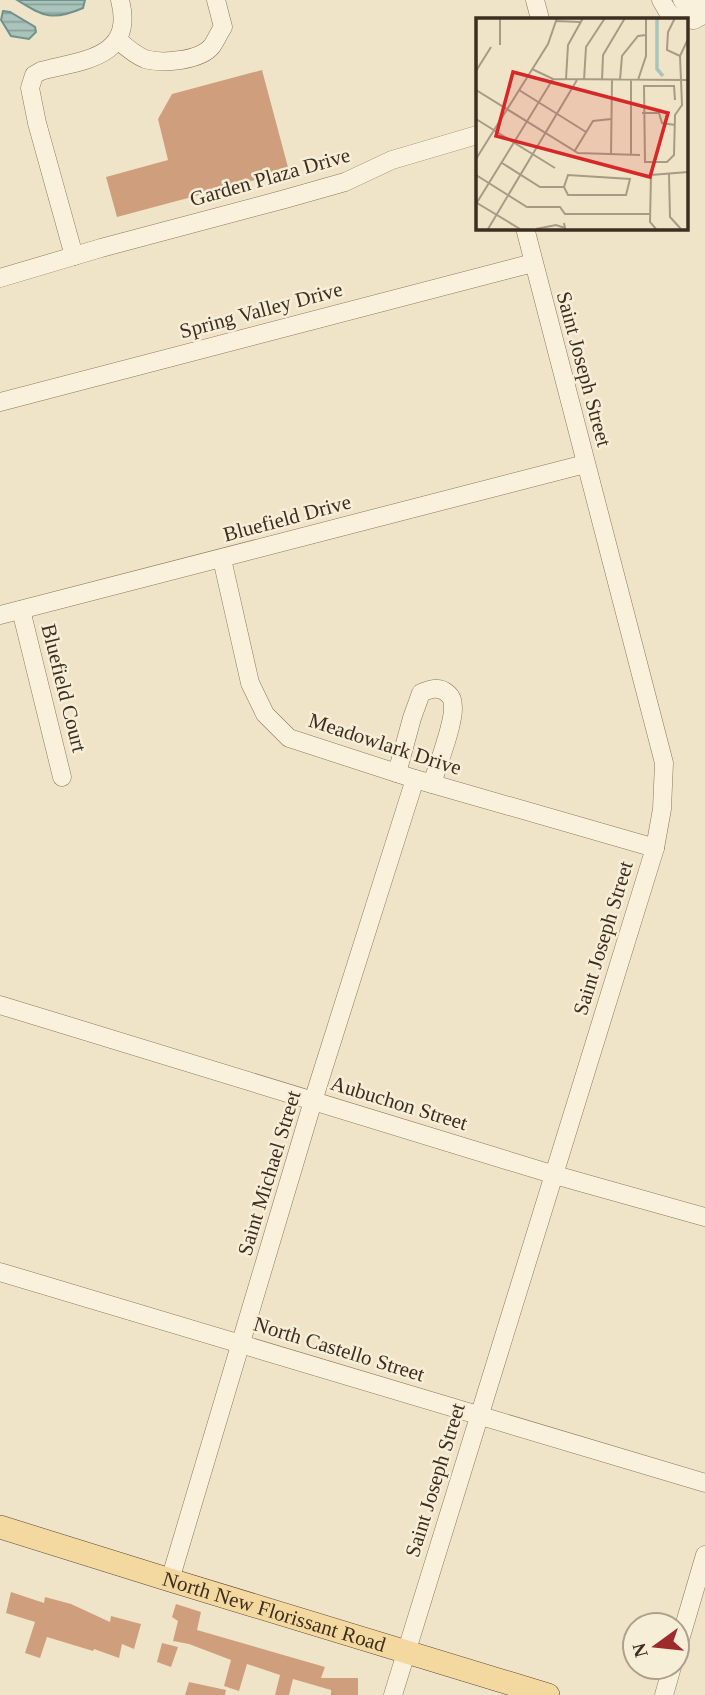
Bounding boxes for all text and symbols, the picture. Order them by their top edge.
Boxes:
inset map [476,18,688,229]
street label: Garden Plaza Drive [187,143,353,211]
street label: Spring Valley Drive [177,277,345,343]
street label: Saint Joseph Street [552,289,616,449]
street label: Bluefield Drive [221,489,353,547]
street label: Bluefield Court [36,621,92,755]
street label: Meadowlark Drive [306,708,464,780]
street label: Saint Joseph Street [568,858,638,1018]
street label: Aubuchon Street [328,1071,470,1135]
street label: Saint Michael Street [232,1087,306,1258]
street label: North Castello Street [251,1312,427,1386]
street label: Saint Joseph Street [400,1400,470,1560]
street label: North New Florissant Road [160,1567,389,1657]
north arrow [621,1611,691,1681]
text: N [628,1641,652,1660]

